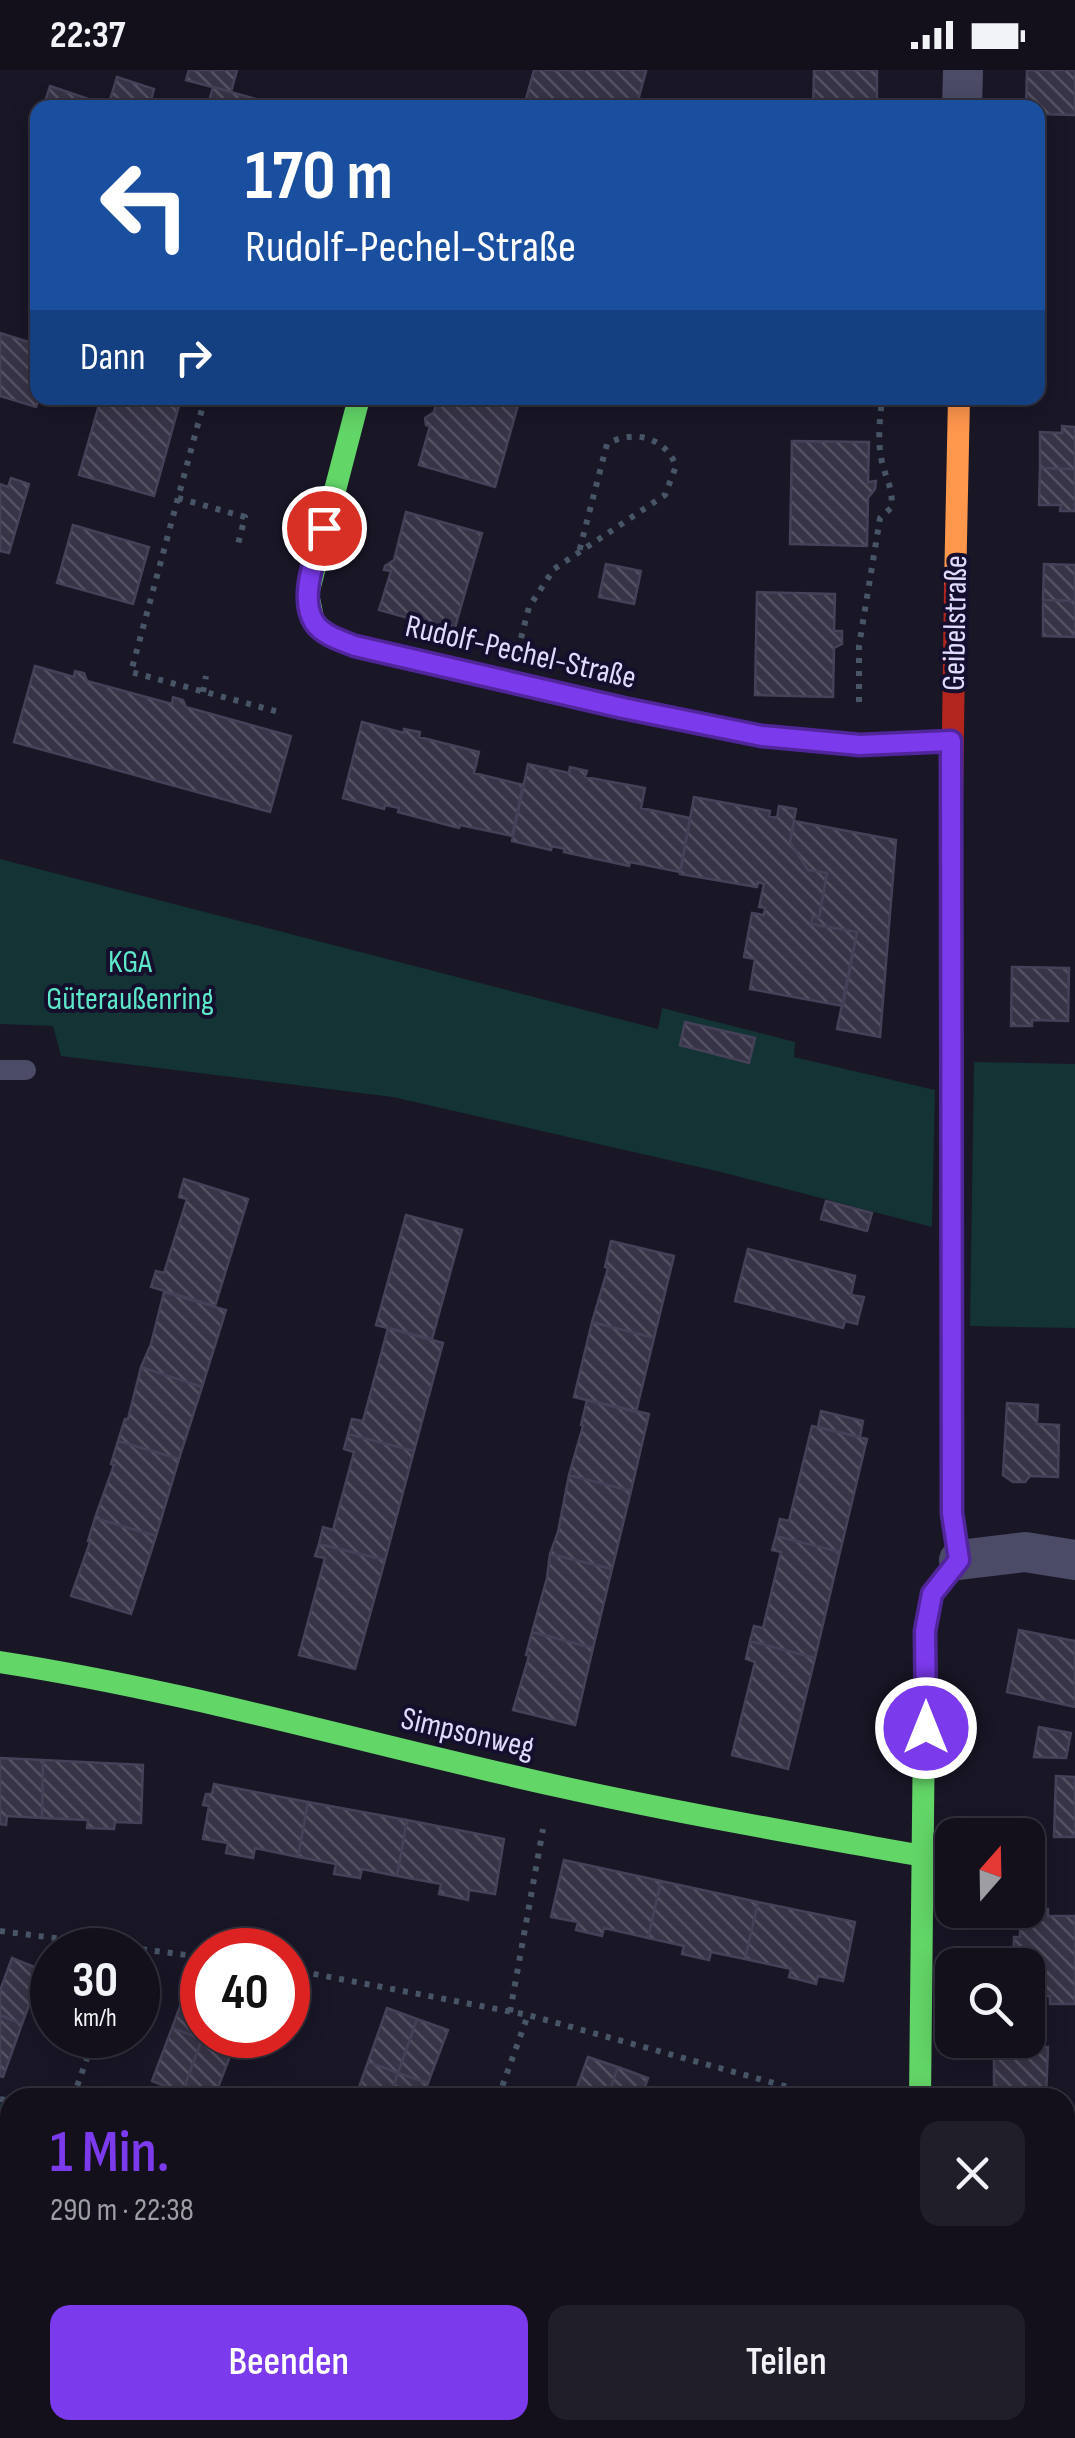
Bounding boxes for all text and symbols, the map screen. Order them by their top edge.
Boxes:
text: 22:37 [50,13,125,58]
text: 170 m [245,135,393,219]
icon: left [80,140,210,270]
text: Rudolf-Pechel-Straße [245,220,576,275]
icon: right [166,330,221,385]
text: Dann [80,335,146,380]
pin [282,486,367,571]
icon: arrive [297,501,352,556]
street label: Geibelstraße [935,555,976,691]
street label: Rudolf-Pechel-Straße [402,607,640,698]
park label: KGA Güteraußenring [46,943,214,1019]
position arrow [874,1676,978,1780]
street label: Simpsonweg [397,1699,538,1768]
north arrow [935,1818,1045,1928]
map controls [935,1818,1045,2058]
speed limit sign: 40 [180,1928,310,2058]
button: search [935,1948,1045,2058]
text: 30 [72,1951,118,2011]
text: km/h [73,2003,117,2034]
text: 1 Min. [50,2117,170,2189]
button: close [920,2121,1025,2226]
text: 290 m · 22:38 [50,2191,194,2230]
button: Beenden [50,2305,528,2420]
button: Teilen [548,2305,1025,2420]

